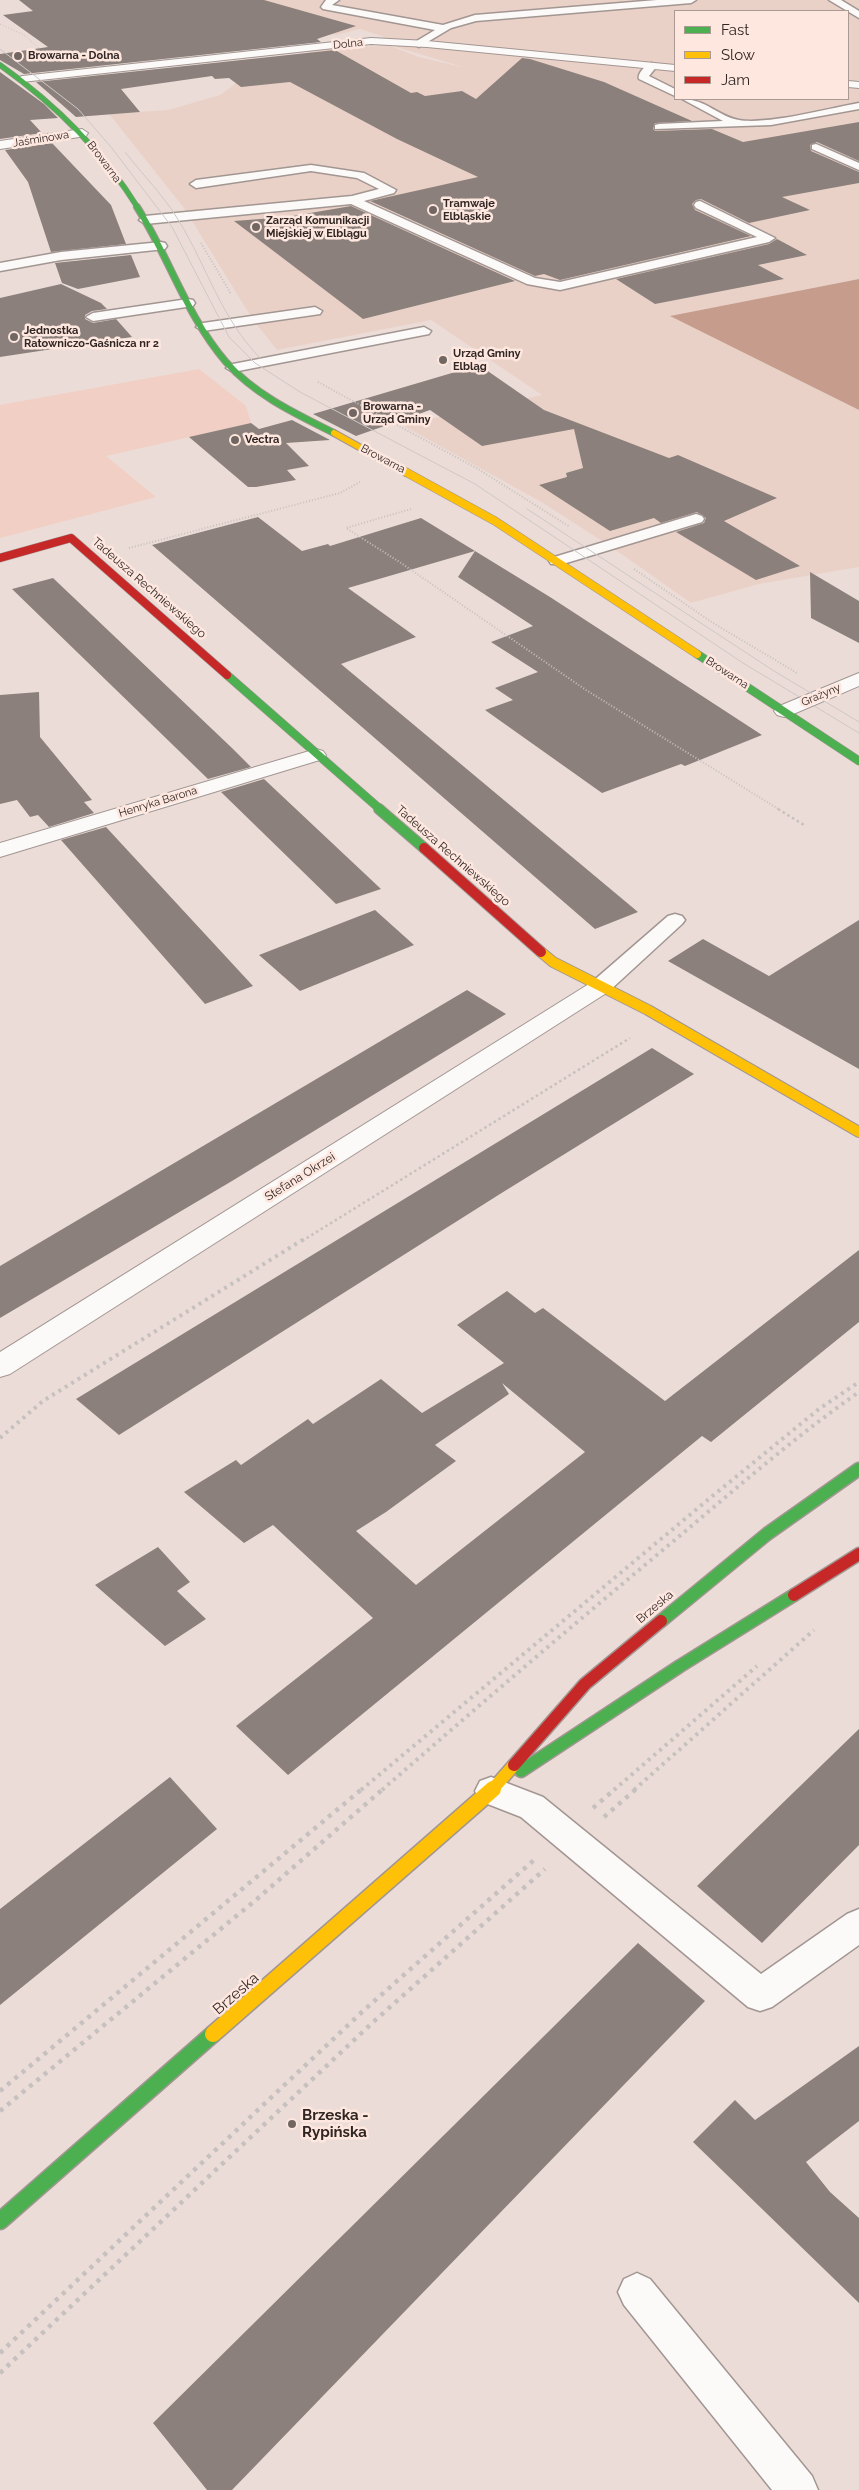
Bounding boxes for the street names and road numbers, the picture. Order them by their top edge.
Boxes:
street label: Dolna [332,36,364,52]
street label: Jaśminowa [12,128,70,150]
street label: Browarna [84,139,124,185]
street label: Browarna [359,442,407,476]
street label: Tadeusza Rechniewskiego [89,535,209,641]
street label: Browarna [703,654,751,692]
street label: Grażyny [799,681,843,709]
street label: Henryka Barona [117,784,199,820]
street label: Tadeusza Rechniewskiego [393,803,513,909]
street label: Stefana Okrzei [262,1150,338,1204]
street label: Brzeska [634,1587,676,1627]
street label: Brzeska [209,1969,263,2019]

